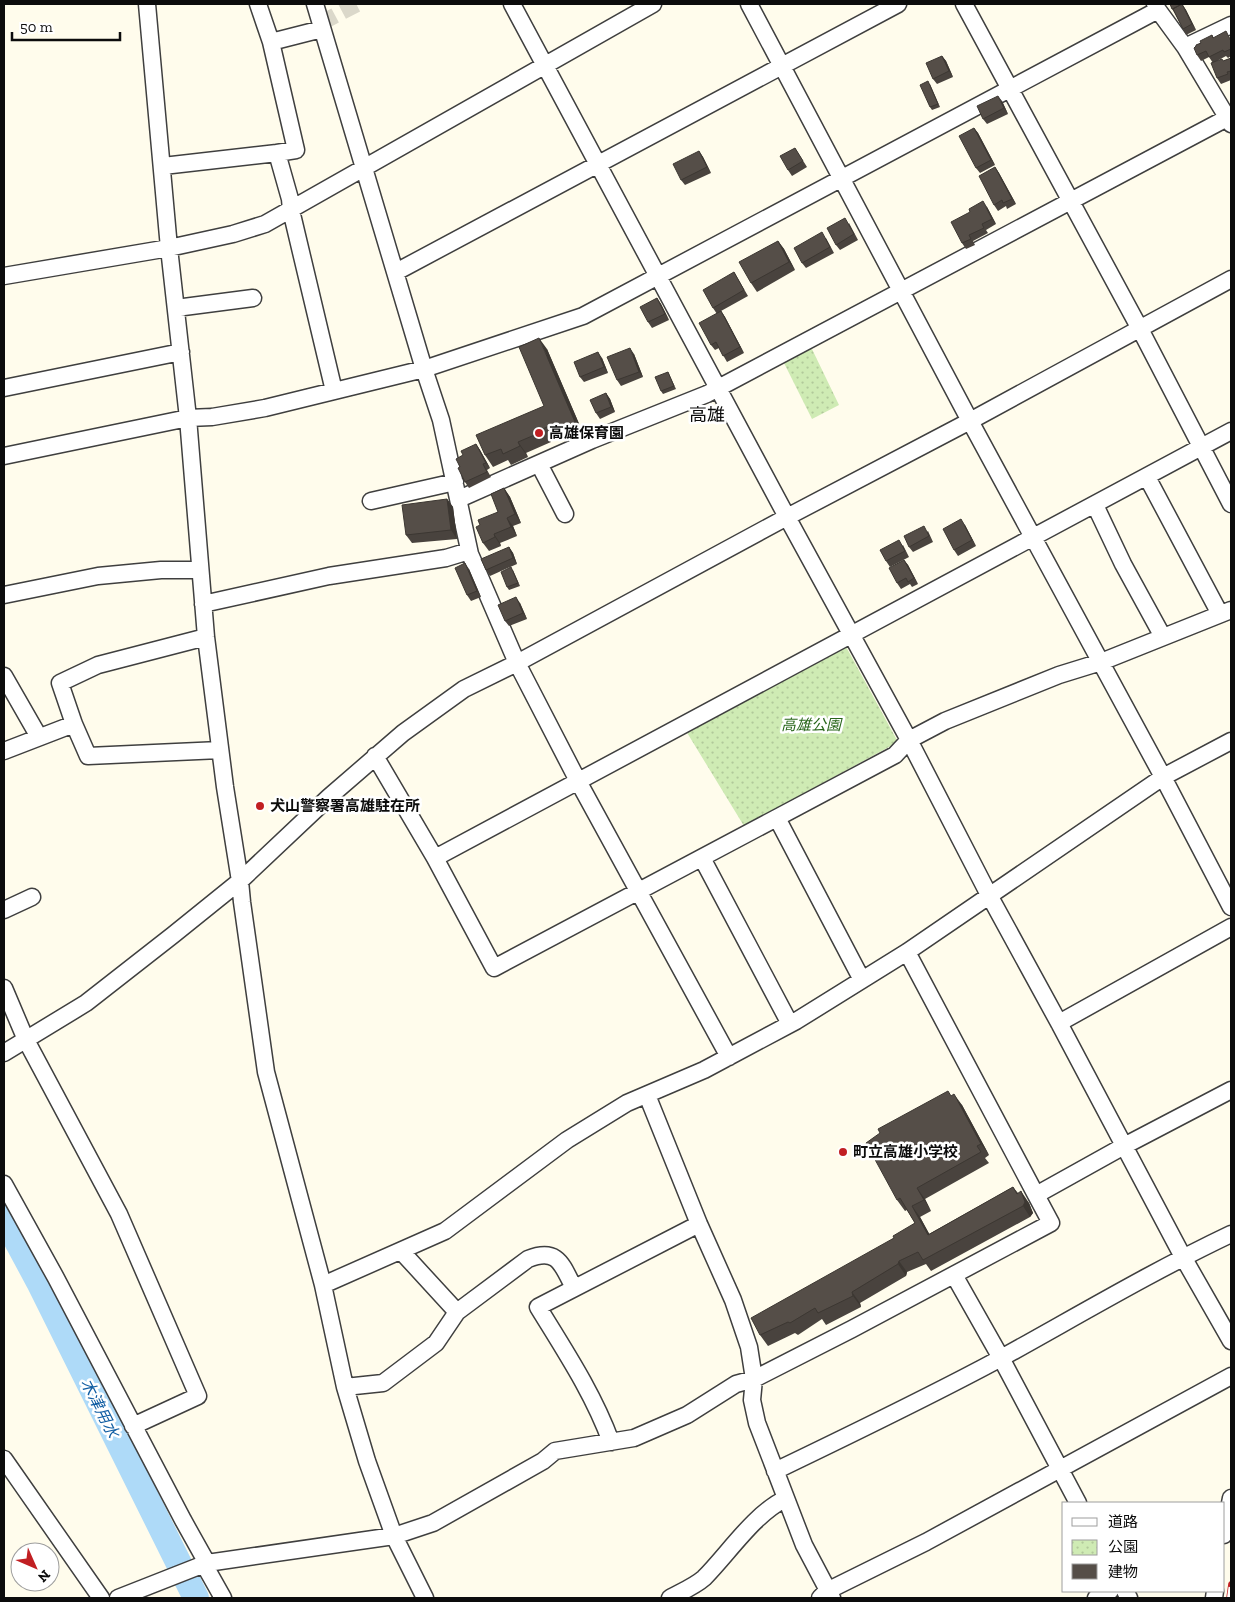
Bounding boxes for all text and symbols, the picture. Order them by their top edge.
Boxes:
scale bar [12,10,120,42]
text: 50 m [20,18,53,36]
district label: 高雄 [689,404,725,426]
place label: 高雄保育園 [549,424,624,442]
marker: 高雄保育園 [533,427,545,439]
park label: 高雄公園 [781,716,843,734]
place label: 犬山警察署高雄駐在所 [270,797,420,815]
marker: 犬山警察署高雄駐在所 [254,800,266,812]
place label: 町立高雄小学校 [853,1143,958,1161]
marker: 町立高雄小学校 [837,1146,849,1158]
water label: 木津用水 [77,1375,124,1443]
legend [1062,1502,1225,1592]
text: 道路 [1108,1513,1138,1531]
text: 公園 [1108,1538,1138,1556]
north arrow [10,1542,60,1592]
text: 建物 [1108,1563,1138,1581]
text: N [34,1566,54,1586]

